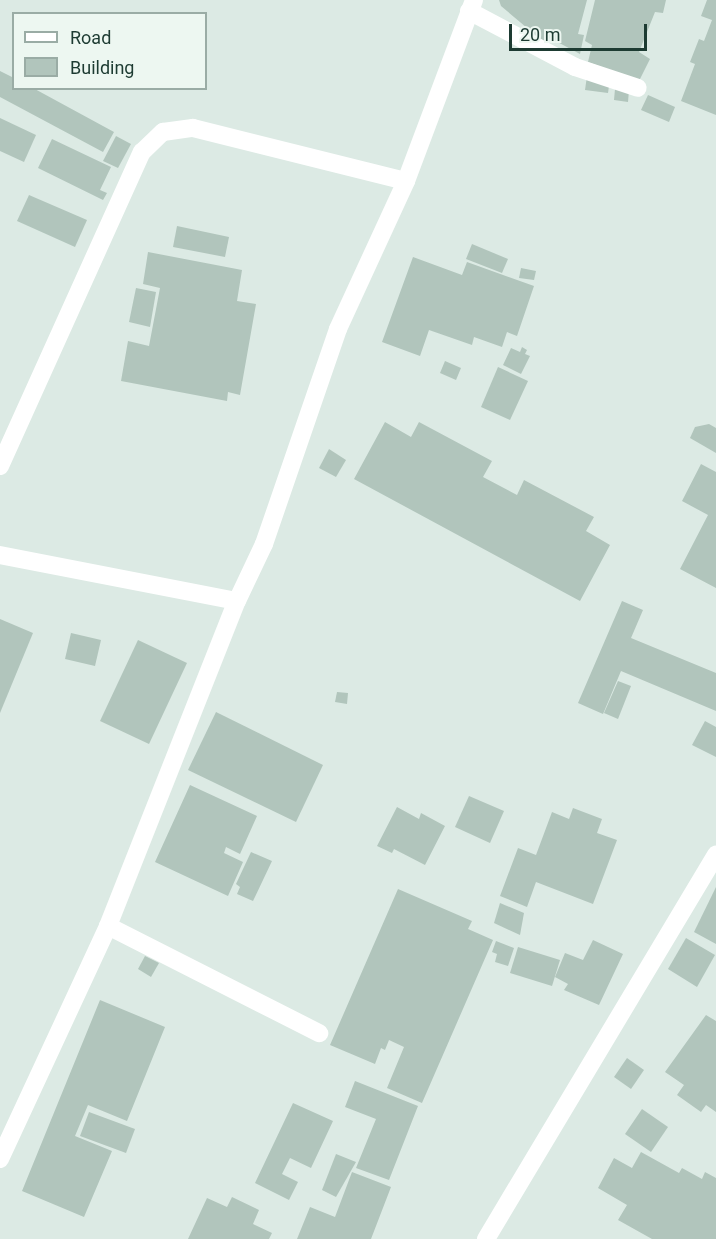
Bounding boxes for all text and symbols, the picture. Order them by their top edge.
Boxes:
legend [12,12,207,90]
scale bar [512,12,650,50]
text: 20 m [520,24,560,45]
text: Road [70,27,111,48]
text: Building [70,57,134,78]

